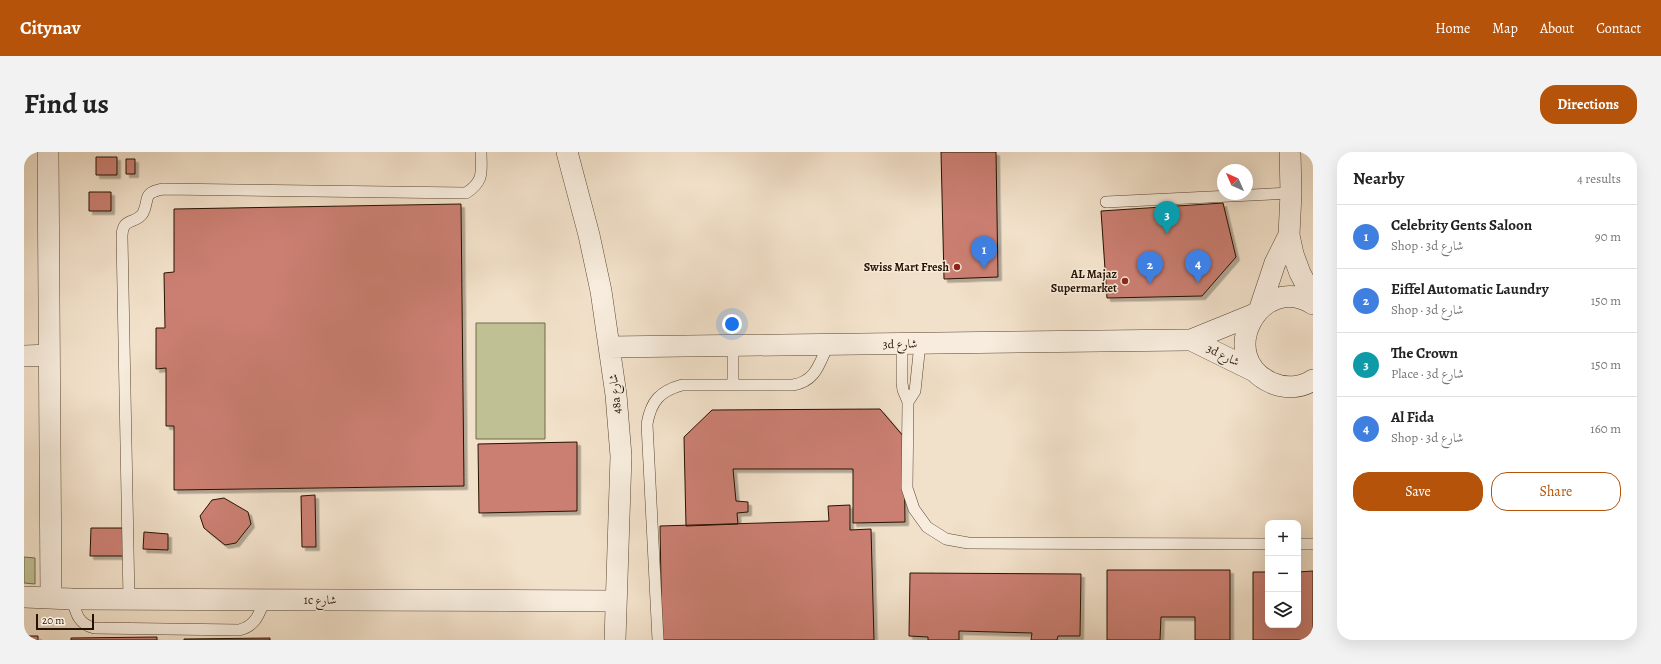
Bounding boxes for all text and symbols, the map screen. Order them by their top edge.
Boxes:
text: Citynav [20,15,81,41]
text: Home [1435,19,1470,38]
text: Map [1492,19,1518,38]
text: About [1540,19,1574,38]
text: Contact [1596,19,1641,38]
text: Find us [24,85,109,123]
button: Directions [1540,85,1637,124]
north arrow [1217,164,1253,200]
text: Nearby [1353,167,1404,190]
text: 4 results [1577,170,1621,187]
pin: 3 [1154,201,1180,234]
text: Celebrity Gents Saloon [1391,215,1532,235]
text: 1 [1364,228,1368,245]
text: 90 m [1595,228,1621,245]
pin: 1 [971,236,997,269]
text: Shop · 3d شارع [1391,237,1463,254]
pin: 4 [1185,250,1211,283]
pin: 2 [1137,251,1163,284]
place label: Swiss Mart Fresh [864,259,949,275]
marker: Swiss Mart Fresh [952,262,962,272]
place label: AL Majaz Supermarket [1051,266,1117,296]
marker: AL Majaz Supermarket [1120,276,1130,286]
text: Eiffel Automatic Laundry [1391,279,1549,299]
text: 2 [1363,292,1369,309]
text: 150 m [1591,292,1621,309]
text: Shop · 3d شارع [1391,301,1463,318]
your location [722,314,742,334]
street label: 3d شارع [883,336,918,355]
street label: 3d شارع [1203,340,1242,373]
text: The Crown [1391,343,1458,363]
text: 3 [1363,356,1369,373]
text: 150 m [1591,356,1621,373]
text: Place · 3d شارع [1391,365,1464,382]
street label: 48a شارع [605,373,628,415]
text: Al Fida [1391,407,1434,427]
text: 4 [1363,420,1369,437]
text: 160 m [1590,420,1621,437]
text: Shop · 3d شارع [1391,429,1463,446]
button: Save [1353,472,1483,511]
button: Share [1491,472,1621,511]
map controls [1265,520,1301,628]
button: + [1265,520,1301,556]
button: − [1265,556,1301,592]
street label: 1c شارع [304,592,336,611]
button: layers [1265,592,1301,628]
scale bar [36,612,94,631]
text: 20 m [42,613,64,628]

